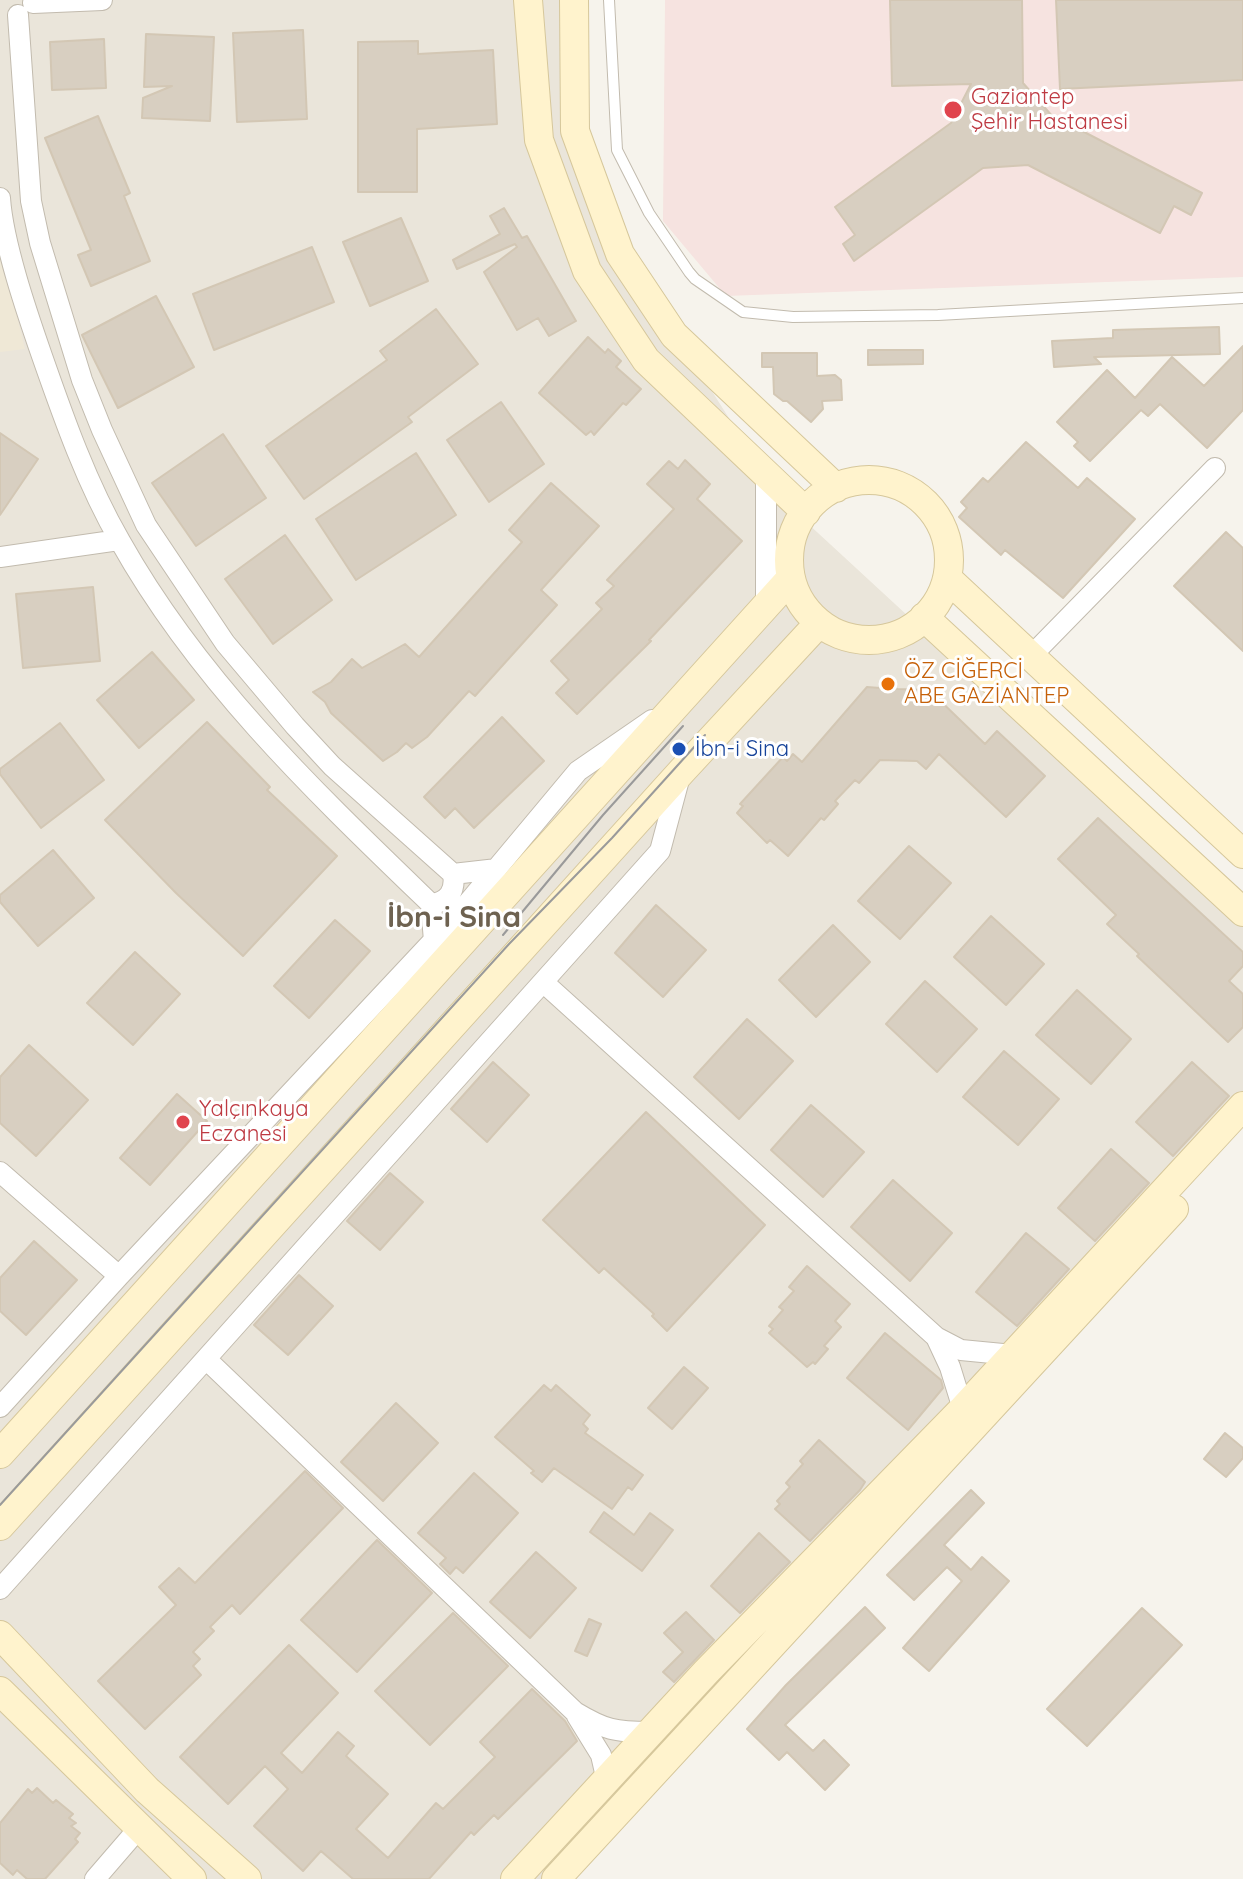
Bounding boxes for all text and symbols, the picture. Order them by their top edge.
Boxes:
place label: Gaziantep Şehir Hastanesi [971,84,1128,136]
marker: Gaziantep Şehir Hastanesi [942,99,964,121]
place label: ÖZ CİĞERCİ ABE GAZİANTEP [904,658,1069,710]
marker: ÖZ CİĞERCİ ABE GAZİANTEP [879,675,897,693]
place label: İbn-i Sina [695,736,789,762]
marker: İbn-i Sina [670,740,688,758]
district label: İbn-i Sina [387,900,521,936]
place label: Yalçınkaya Eczanesi [199,1096,309,1148]
marker: Yalçınkaya Eczanesi [174,1113,192,1131]

